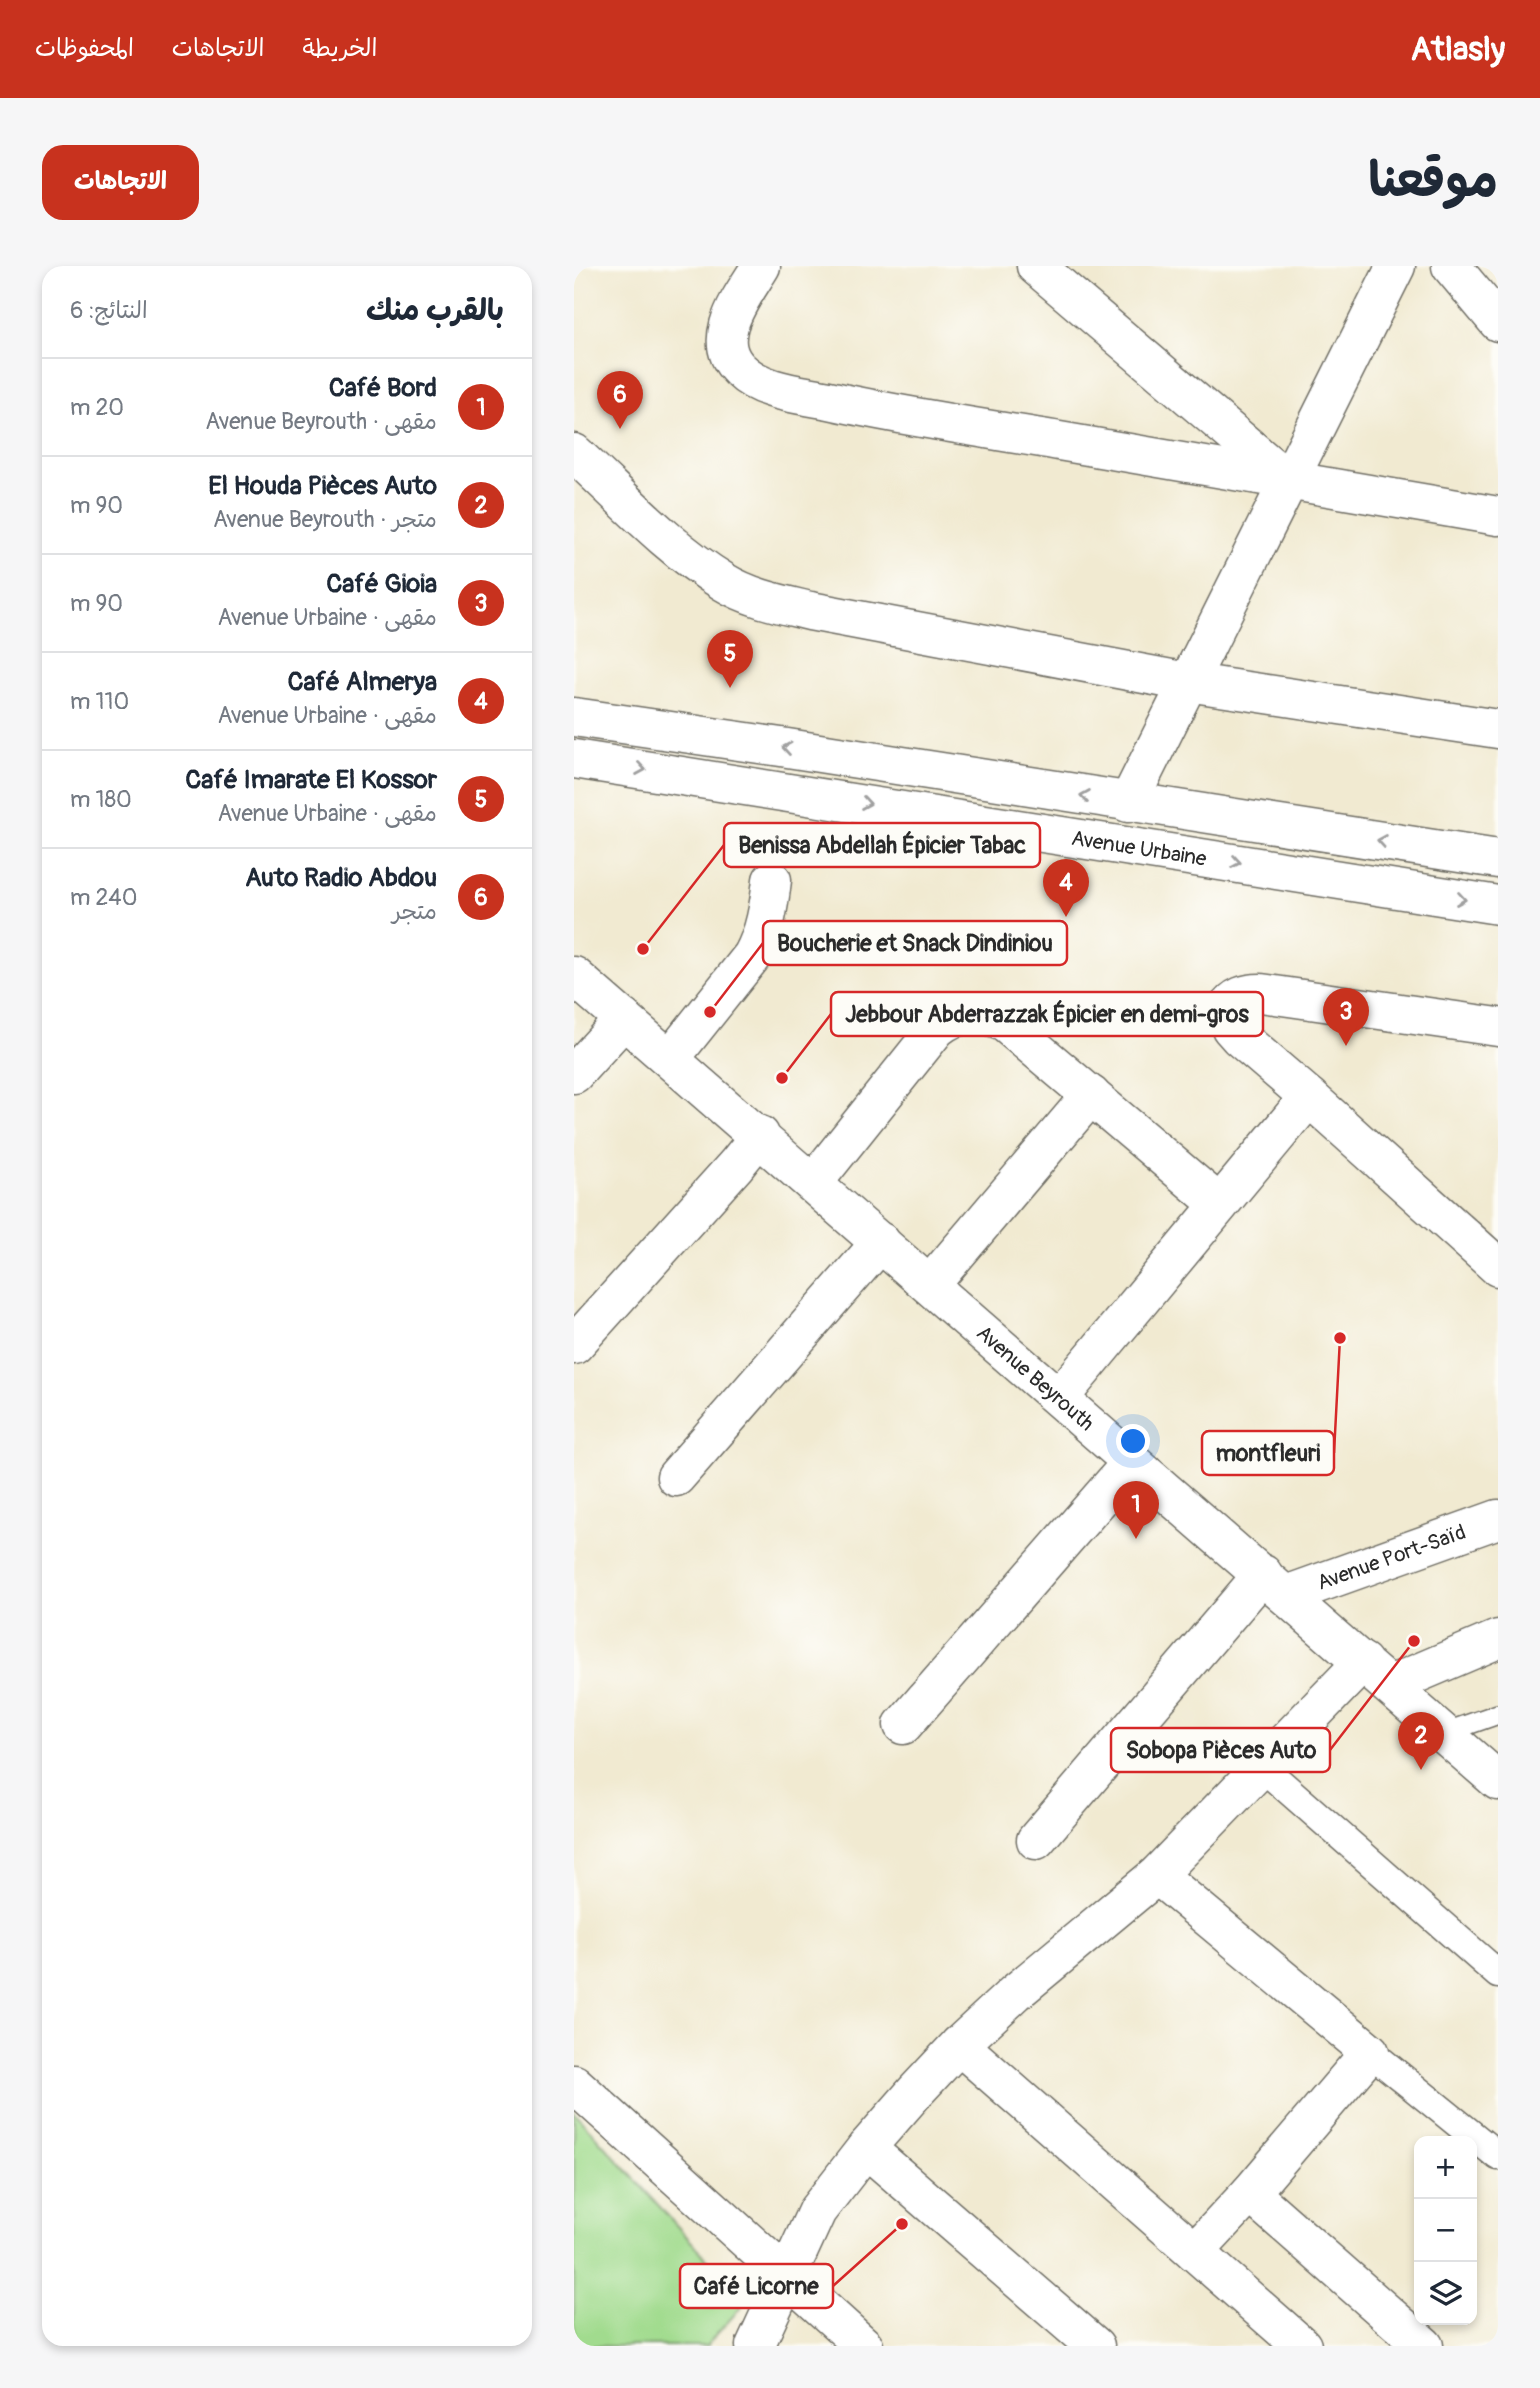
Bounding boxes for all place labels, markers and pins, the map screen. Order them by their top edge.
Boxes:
pin: 6 [597,371,643,429]
pin: 5 [707,630,753,688]
callout: Benissa Abdellah Épicier Tabac [724,823,1040,867]
pin: 4 [1043,859,1089,917]
callout: Boucherie et Snack Dindiniou [763,921,1067,965]
pin: 3 [1323,988,1369,1046]
callout: Jebbour Abderrazzak Épicier en demi-gros [831,992,1263,1036]
callout: montfleuri [1202,1431,1334,1475]
pin: 1 [1113,1481,1159,1539]
pin: 2 [1398,1712,1444,1770]
callout: Sobopa Pièces Auto [1111,1728,1330,1772]
callout: Café Licorne [680,2264,833,2308]

